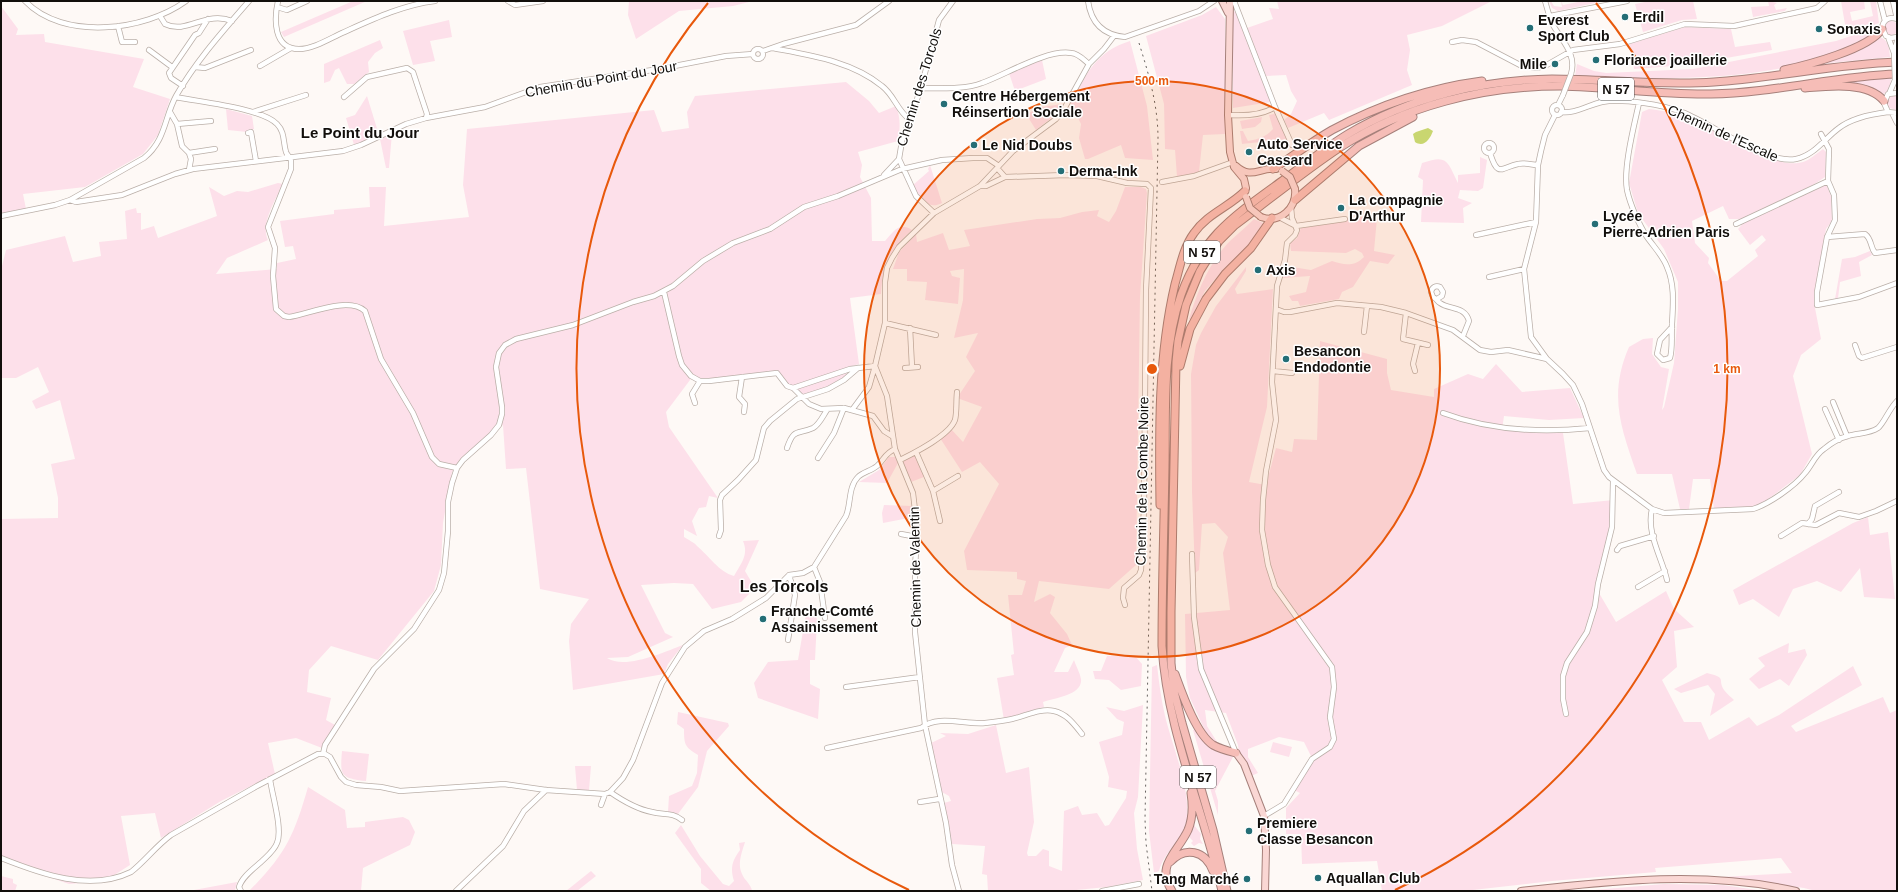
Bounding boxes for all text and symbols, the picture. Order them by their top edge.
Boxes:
place label: Erdil [1633,9,1664,25]
place label: Everest Sport Club [1538,12,1610,44]
marker: Erdil [1620,12,1630,22]
place label: Sonaxis [1827,21,1881,37]
marker: Everest Sport Club [1525,23,1535,33]
marker: Sonaxis [1814,24,1824,34]
street label: Chemin des Torcols [893,26,945,148]
place label: Floriance joaillerie [1604,52,1727,68]
marker: Floriance joaillerie [1591,55,1601,65]
place label: Mile [1520,56,1547,72]
street label: Chemin du Point du Jour [524,58,679,100]
marker: Mile [1550,59,1560,69]
text: 500 m [1135,74,1169,88]
road number: N 57 [1598,78,1634,100]
place label: Centre Hébergement Réinsertion Sociale [952,88,1090,120]
marker: Centre Hébergement Réinsertion Sociale [939,99,949,109]
street label: Chemin de l'Escale [1665,101,1781,165]
district label: Le Point du Jour [301,124,419,141]
place label: Auto Service Cassard [1257,136,1343,168]
place label: Le Nid Doubs [982,137,1072,153]
marker: Le Nid Doubs [969,140,979,150]
marker: Auto Service Cassard [1244,147,1254,157]
place label: Derma-Ink [1069,163,1138,179]
marker: Derma-Ink [1056,166,1066,176]
place label: La compagnie D'Arthur [1349,192,1443,224]
marker: La compagnie D'Arthur [1336,203,1346,213]
place label: Lycée Pierre-Adrien Paris [1603,208,1730,240]
marker: Lycée Pierre-Adrien Paris [1590,219,1600,229]
road number: N 57 [1184,241,1220,263]
place label: Axis [1266,262,1296,278]
marker: Axis [1253,265,1263,275]
place label: Besancon Endodontie [1294,343,1371,375]
marker: Besancon Endodontie [1281,354,1291,364]
centre of rings [1145,362,1159,376]
text: 1 km [1713,362,1741,376]
street label: Chemin de la Combe Noire [1133,396,1151,566]
street label: Chemin de Valentin [906,506,924,628]
district label: Les Torcols [740,578,828,595]
place label: Franche-Comté Assainissement [771,603,878,635]
marker: Franche-Comté Assainissement [758,614,768,624]
road number: N 57 [1180,766,1216,788]
place label: Premiere Classe Besancon [1257,815,1373,847]
marker: Premiere Classe Besancon [1244,826,1254,836]
place label: Aquallan Club [1326,870,1420,886]
place label: Tang Marché [1154,871,1239,887]
marker: Aquallan Club [1313,873,1323,883]
marker: Tang Marché [1242,874,1252,884]

